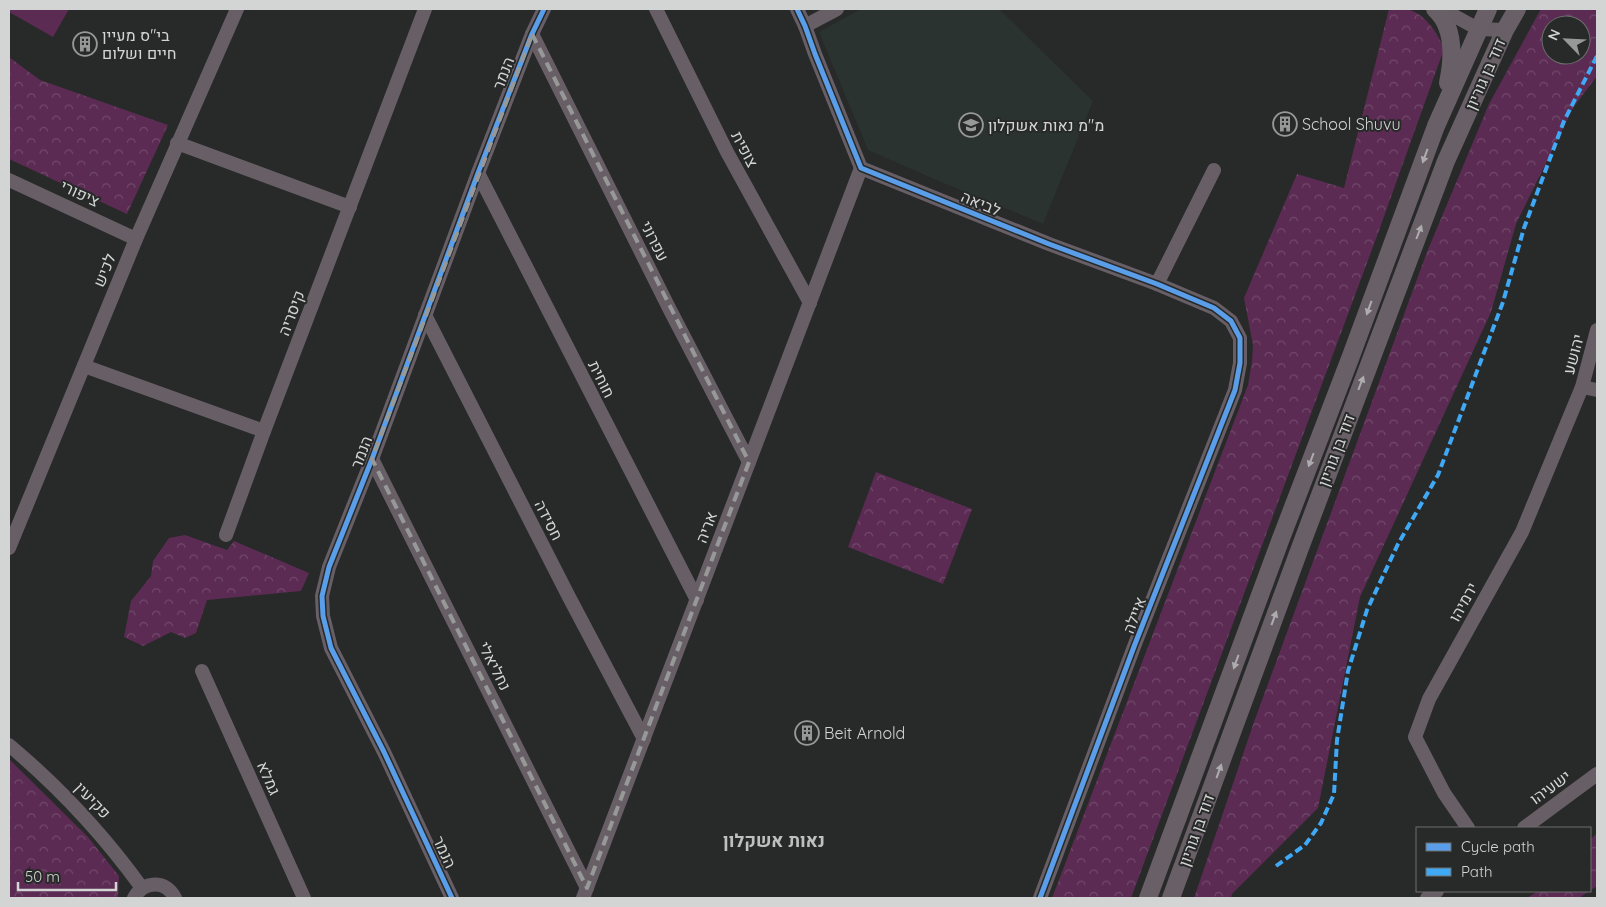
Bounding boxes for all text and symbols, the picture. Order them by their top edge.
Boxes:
north arrow [1541,15,1591,65]
place label: בי"ס מעיין חיים ושלום [102,25,176,63]
text: N [1544,26,1564,43]
building icon: בי"ס מעיין חיים ושלום [72,31,98,57]
street label: דוד בן גוריון [1460,35,1510,113]
street label: הנמר [488,54,518,92]
building icon: School Shuvu [1272,111,1298,137]
school or university icon: מ"מ נאות אשקלון [958,112,984,138]
place label: School Shuvu [1302,114,1401,134]
place label: מ"מ נאות אשקלון [988,115,1104,135]
street label: צופית [727,127,763,171]
one-way arrow [1421,149,1429,164]
street label: ציפורי [57,175,103,211]
street label: לביאה [958,186,1004,220]
street label: עפרוני [636,218,674,264]
one-way arrow [1416,224,1423,239]
street label: לכיש [88,250,120,290]
street label: קיסריה [273,287,309,339]
one-way arrow [1365,301,1372,316]
street label: יהושע [1558,332,1588,376]
street label: חוחית [584,357,620,401]
one-way arrow [1358,376,1365,391]
street label: דוד בן גוריון [1313,411,1359,489]
street label: הנמר [346,433,376,471]
one-way arrow [1307,453,1315,468]
street label: חסידה [530,497,568,543]
street label: אריה [691,508,721,546]
street label: ירמיהו [1444,579,1482,625]
street label: איילה [1118,594,1150,636]
one-way arrow [1270,610,1278,625]
street label: נחליאלי [474,638,516,694]
one-way arrow [1232,654,1239,669]
building icon: Beit Arnold [794,720,820,746]
place label: Beit Arnold [824,723,905,743]
street label: גמלא [253,758,285,798]
one-way arrow [1216,763,1223,778]
street label: ישעיהו [1526,765,1574,809]
street label: פקיעין [71,777,115,823]
street label: דוד בן גוריון [1174,791,1218,869]
legend [1416,827,1591,892]
district label: נאות אשקלון [723,829,825,852]
street label: הנמר [429,833,461,871]
text: Cycle path [1461,837,1535,856]
scale bar [18,860,115,892]
text: Path [1461,862,1493,881]
text: 50 m [25,867,60,886]

